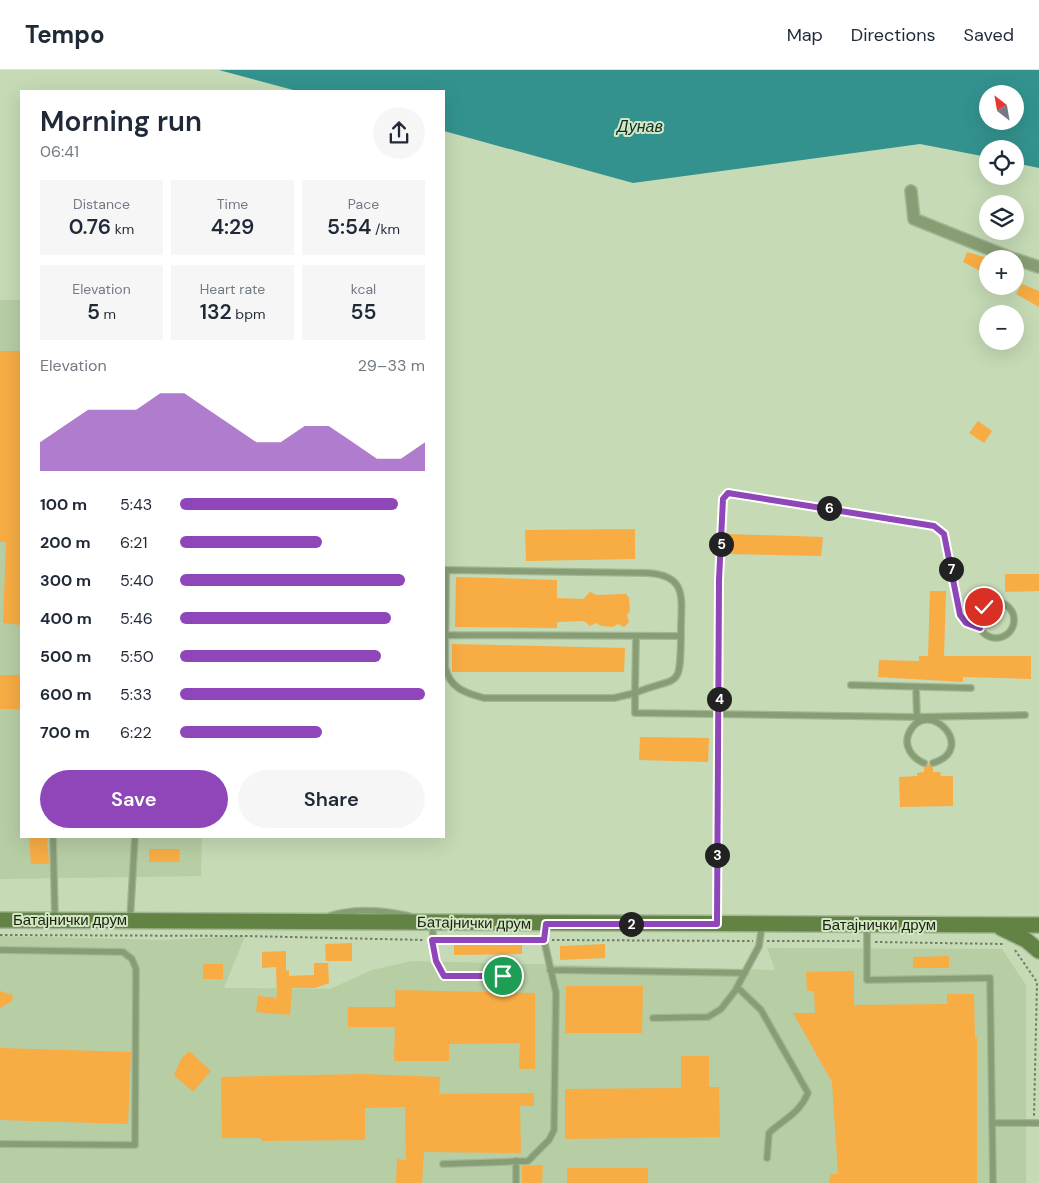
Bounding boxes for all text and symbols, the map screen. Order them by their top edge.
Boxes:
text: Tempo [25,19,105,50]
text: Map [787,23,823,47]
text: Directions [851,23,936,47]
text: Saved [964,23,1014,47]
north arrow [979,85,1024,130]
map controls [979,85,1024,350]
text: Morning run [40,103,202,140]
button: share [373,107,425,159]
water label: Дунав [615,116,663,137]
button: locate [979,140,1024,185]
text: 06:41 [40,141,79,162]
text: Distance [73,195,130,213]
text: Time [217,195,248,213]
text: Pace [348,195,379,213]
button: layers [979,195,1024,240]
text: 0.76 [69,213,111,241]
text: 4:29 [211,213,254,241]
text: 5:54 [327,213,371,241]
text: km [111,220,134,238]
text: /km [371,220,400,238]
button: + [979,250,1024,295]
text: Elevation [72,280,131,298]
text: Heart rate [200,280,265,298]
text: kcal [351,280,376,298]
text: 5 [87,298,100,326]
text: 132 [200,298,232,326]
text: 55 [351,298,376,326]
text: m [100,305,116,323]
text: bpm [232,305,265,323]
button: − [979,305,1024,350]
text: Elevation [40,355,107,376]
text: 29–33 m [358,355,425,376]
text: 100 m [40,494,87,515]
text: 5:43 [120,494,152,515]
pin: 6 [816,496,842,520]
text: 6 [825,499,834,517]
text: 200 m [40,532,91,553]
text: 6:21 [120,532,148,553]
pin: 5 [708,532,734,556]
text: 5 [717,535,726,553]
pin: 7 [938,556,964,582]
text: 7 [948,560,955,578]
text: 300 m [40,570,91,591]
text: 5:40 [120,570,154,591]
pin [963,586,1005,628]
icon: check [970,593,998,621]
text: 400 m [40,608,92,629]
text: 5:46 [120,608,153,629]
text: 500 m [40,646,91,667]
text: 5:50 [120,646,154,667]
text: 600 m [40,684,92,705]
text: 5:33 [120,684,152,705]
pin: 4 [706,686,732,712]
text: 4 [715,690,724,708]
text: 700 m [40,722,90,743]
text: 6:22 [120,722,152,743]
button: Save [40,770,228,828]
button: Share [238,770,425,828]
pin: 3 [704,842,730,868]
text: 3 [713,846,722,864]
street label: Батајнички друм [13,910,127,930]
street label: Батајнички друм [417,912,531,934]
pin: 2 [618,912,644,936]
text: 2 [627,915,636,933]
street label: Батајнички друм [822,915,936,935]
pin [482,955,524,997]
icon: arrive [489,962,517,990]

